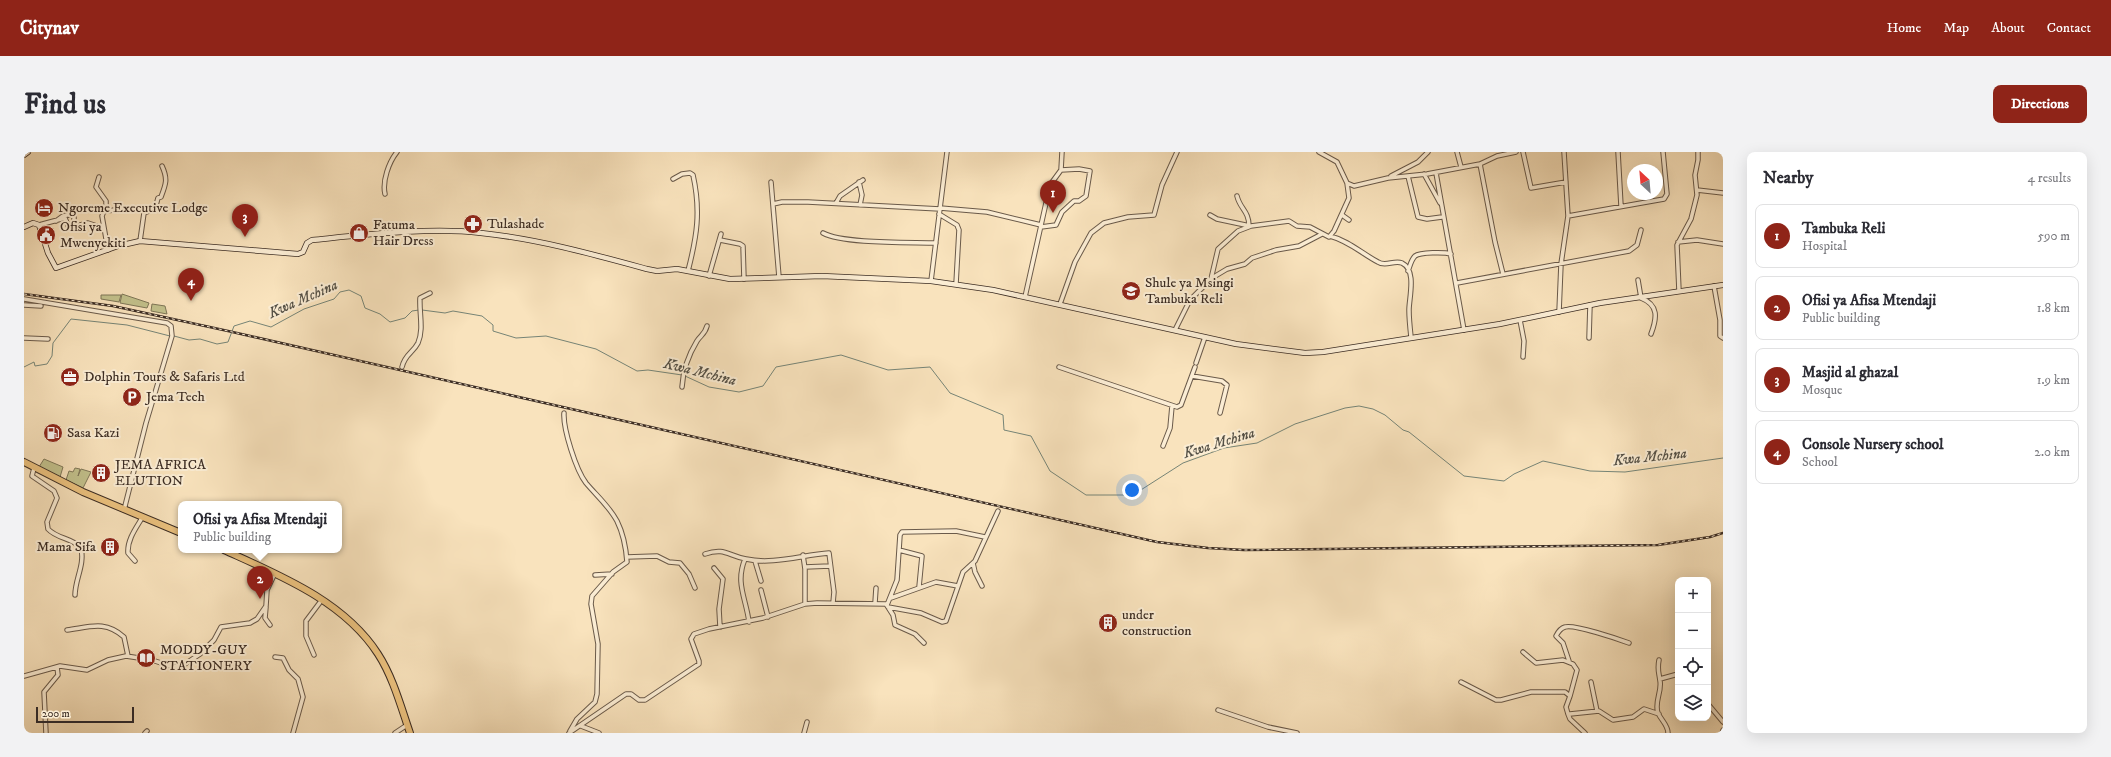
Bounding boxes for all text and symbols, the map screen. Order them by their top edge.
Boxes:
text: Citynav [20,17,79,40]
text: Home [1887,19,1921,37]
text: Map [1943,19,1969,37]
text: About [1991,19,2025,37]
text: Contact [2047,19,2091,37]
button: Directions [1993,85,2087,123]
text: Find us [24,87,106,122]
north arrow [1627,164,1663,200]
text: Nearby [1763,167,1813,189]
text: 4 results [2028,170,2071,186]
pin: 1 [1040,180,1066,213]
hotel icon: Ngoreme Executive Lodge [33,197,55,219]
place label: Ngoreme Executive Lodge [58,199,208,217]
pin: 3 [232,204,258,237]
pharmacy icon: Tulashade [462,213,484,235]
place label: Tulashade [487,215,544,233]
place label: Fatuma Hair Dress [373,216,434,250]
place label: Ofisi ya Mwenyekiti [60,218,126,252]
text: Tambuka Reli [1802,219,1885,238]
shop icon: Fatuma Hair Dress [348,222,370,244]
public building icon: Ofisi ya Mwenyekiti [35,224,57,246]
text: 1 [1775,228,1779,244]
text: 590 m [2038,228,2070,244]
text: Hospital [1802,238,1847,254]
pin: 4 [178,268,204,301]
place label: Shule ya Msingi Tambuka Reli [1145,274,1234,308]
water label: Kwa Mchina [264,275,341,323]
school or university icon: Shule ya Msingi Tambuka Reli [1120,280,1142,302]
text: Ofisi ya Afisa Mtendaji [1802,291,1936,310]
text: 2 [1774,300,1780,316]
text: 1.8 km [2037,300,2070,316]
text: Public building [1802,310,1880,326]
water label: Kwa Mchina [661,354,738,390]
text: Masjid al ghazal [1802,363,1898,382]
office icon: Dolphin Tours & Safaris Ltd [59,366,81,388]
place label: Dolphin Tours & Safaris Ltd [84,368,245,386]
text: 3 [1775,372,1779,388]
text: 1.9 km [2037,372,2070,388]
text: Mosque [1802,382,1842,398]
parking icon: Jema Tech [121,386,143,408]
place label: Jema Tech [144,388,206,406]
fuel station icon: Sasa Kazi [42,422,64,444]
water label: Kwa Mchina [1180,423,1257,463]
place label: Sasa Kazi [67,424,120,442]
text: Console Nursery school [1802,435,1944,454]
water label: Kwa Mchina [1611,444,1688,470]
text: 4 [1773,444,1781,460]
text: 2.0 km [2034,444,2070,460]
text: School [1802,454,1838,470]
place label: JEMA AFRICA ELUTION [113,456,207,490]
building icon: JEMA AFRICA ELUTION [90,462,112,484]
your location [1122,480,1142,500]
popup [178,501,342,553]
text: Ofisi ya Afisa Mtendaji [193,510,327,529]
text: Public building [193,529,271,545]
building icon: Mama Sifa [99,536,121,558]
place label: Mama Sifa [36,538,96,556]
pin: 2 [247,566,273,599]
map controls [1675,577,1711,721]
button: + [1675,577,1711,613]
place label: under construction [1122,606,1192,640]
building icon: under construction [1097,612,1119,634]
button: − [1675,613,1711,649]
place label: MODDY-GUY STATIONERY [160,641,252,675]
library icon: MODDY-GUY STATIONERY [135,647,157,669]
button: locate [1675,649,1711,685]
button: layers [1675,685,1711,721]
scale bar [36,705,134,724]
text: 200 m [42,707,70,721]

